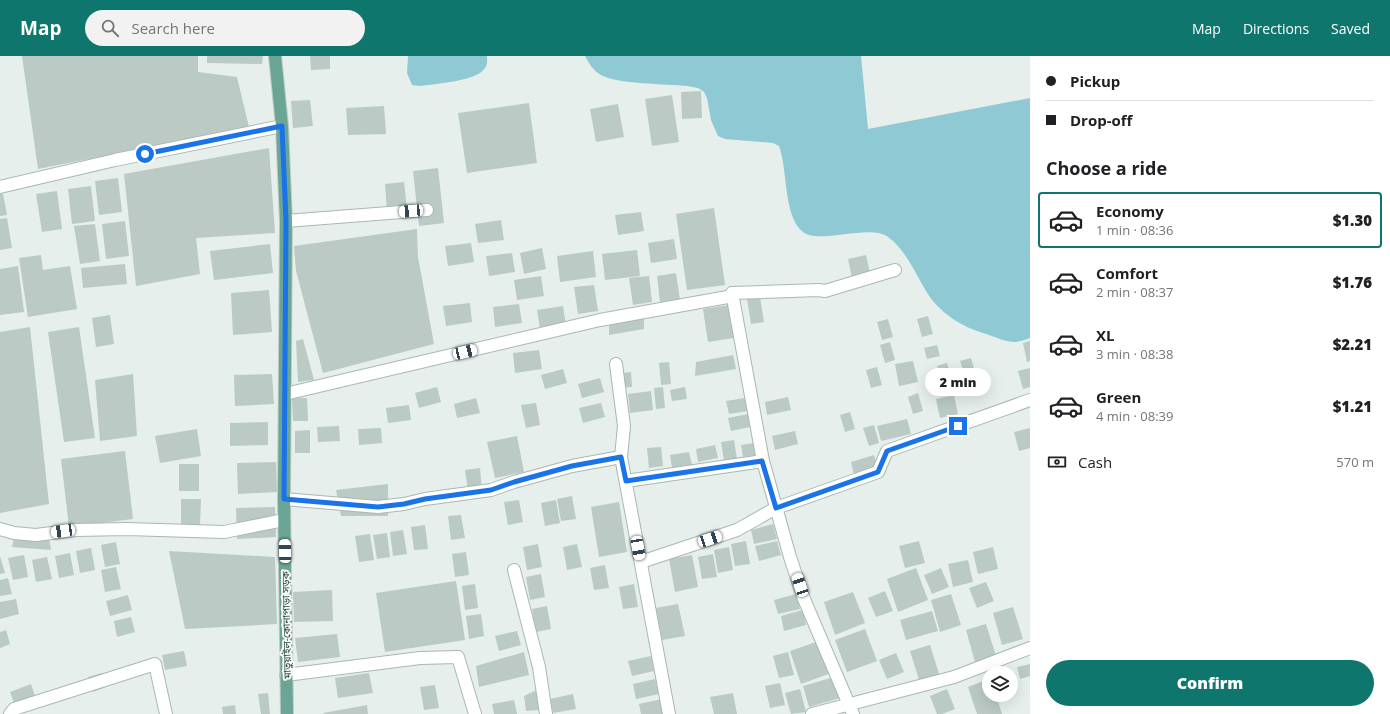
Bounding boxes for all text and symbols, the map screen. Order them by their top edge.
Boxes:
search box [85,10,365,46]
text: Map [20,15,61,41]
icon: search [99,17,121,39]
text: Search here [131,18,215,38]
text: Map [1192,19,1221,38]
text: Directions [1243,19,1309,38]
text: Saved [1331,19,1370,38]
text: Pickup [1070,71,1120,91]
text: Drop-off [1070,110,1132,130]
route start [136,145,154,163]
text: Choose a ride [1046,156,1167,180]
text: Economy [1096,201,1164,221]
icon: car [1048,202,1084,238]
car [399,204,423,218]
text: $1.30 [1333,210,1372,230]
text: 1 min · 08:36 [1096,221,1173,239]
text: Comfort [1096,263,1158,283]
icon: car [1048,264,1084,300]
text: $1.76 [1333,272,1372,292]
text: 2 min · 08:37 [1096,283,1173,301]
text: XL [1096,325,1114,345]
icon: car [1048,326,1084,362]
text: $2.21 [1333,334,1372,354]
car [452,343,478,361]
text: 3 min · 08:38 [1096,345,1173,363]
callout: 2 min [925,368,991,396]
text: 2 min [940,373,976,391]
text: Green [1096,387,1141,407]
icon: car [1048,388,1084,424]
text: $1.21 [1333,396,1372,416]
text: 4 min · 08:39 [1096,407,1173,425]
route end [949,417,967,435]
icon: cash [1046,451,1068,473]
text: Cash [1078,452,1112,472]
text: 570 m [1336,453,1374,471]
car [50,523,76,539]
car [697,530,723,548]
car [630,535,646,561]
car [279,539,291,563]
street label: মাতুয়াইল-কোনাপাড়া সড়ক [278,570,294,680]
car [790,572,810,598]
button: Confirm [1046,660,1374,706]
map controls [982,666,1018,702]
button: layers [982,666,1018,702]

